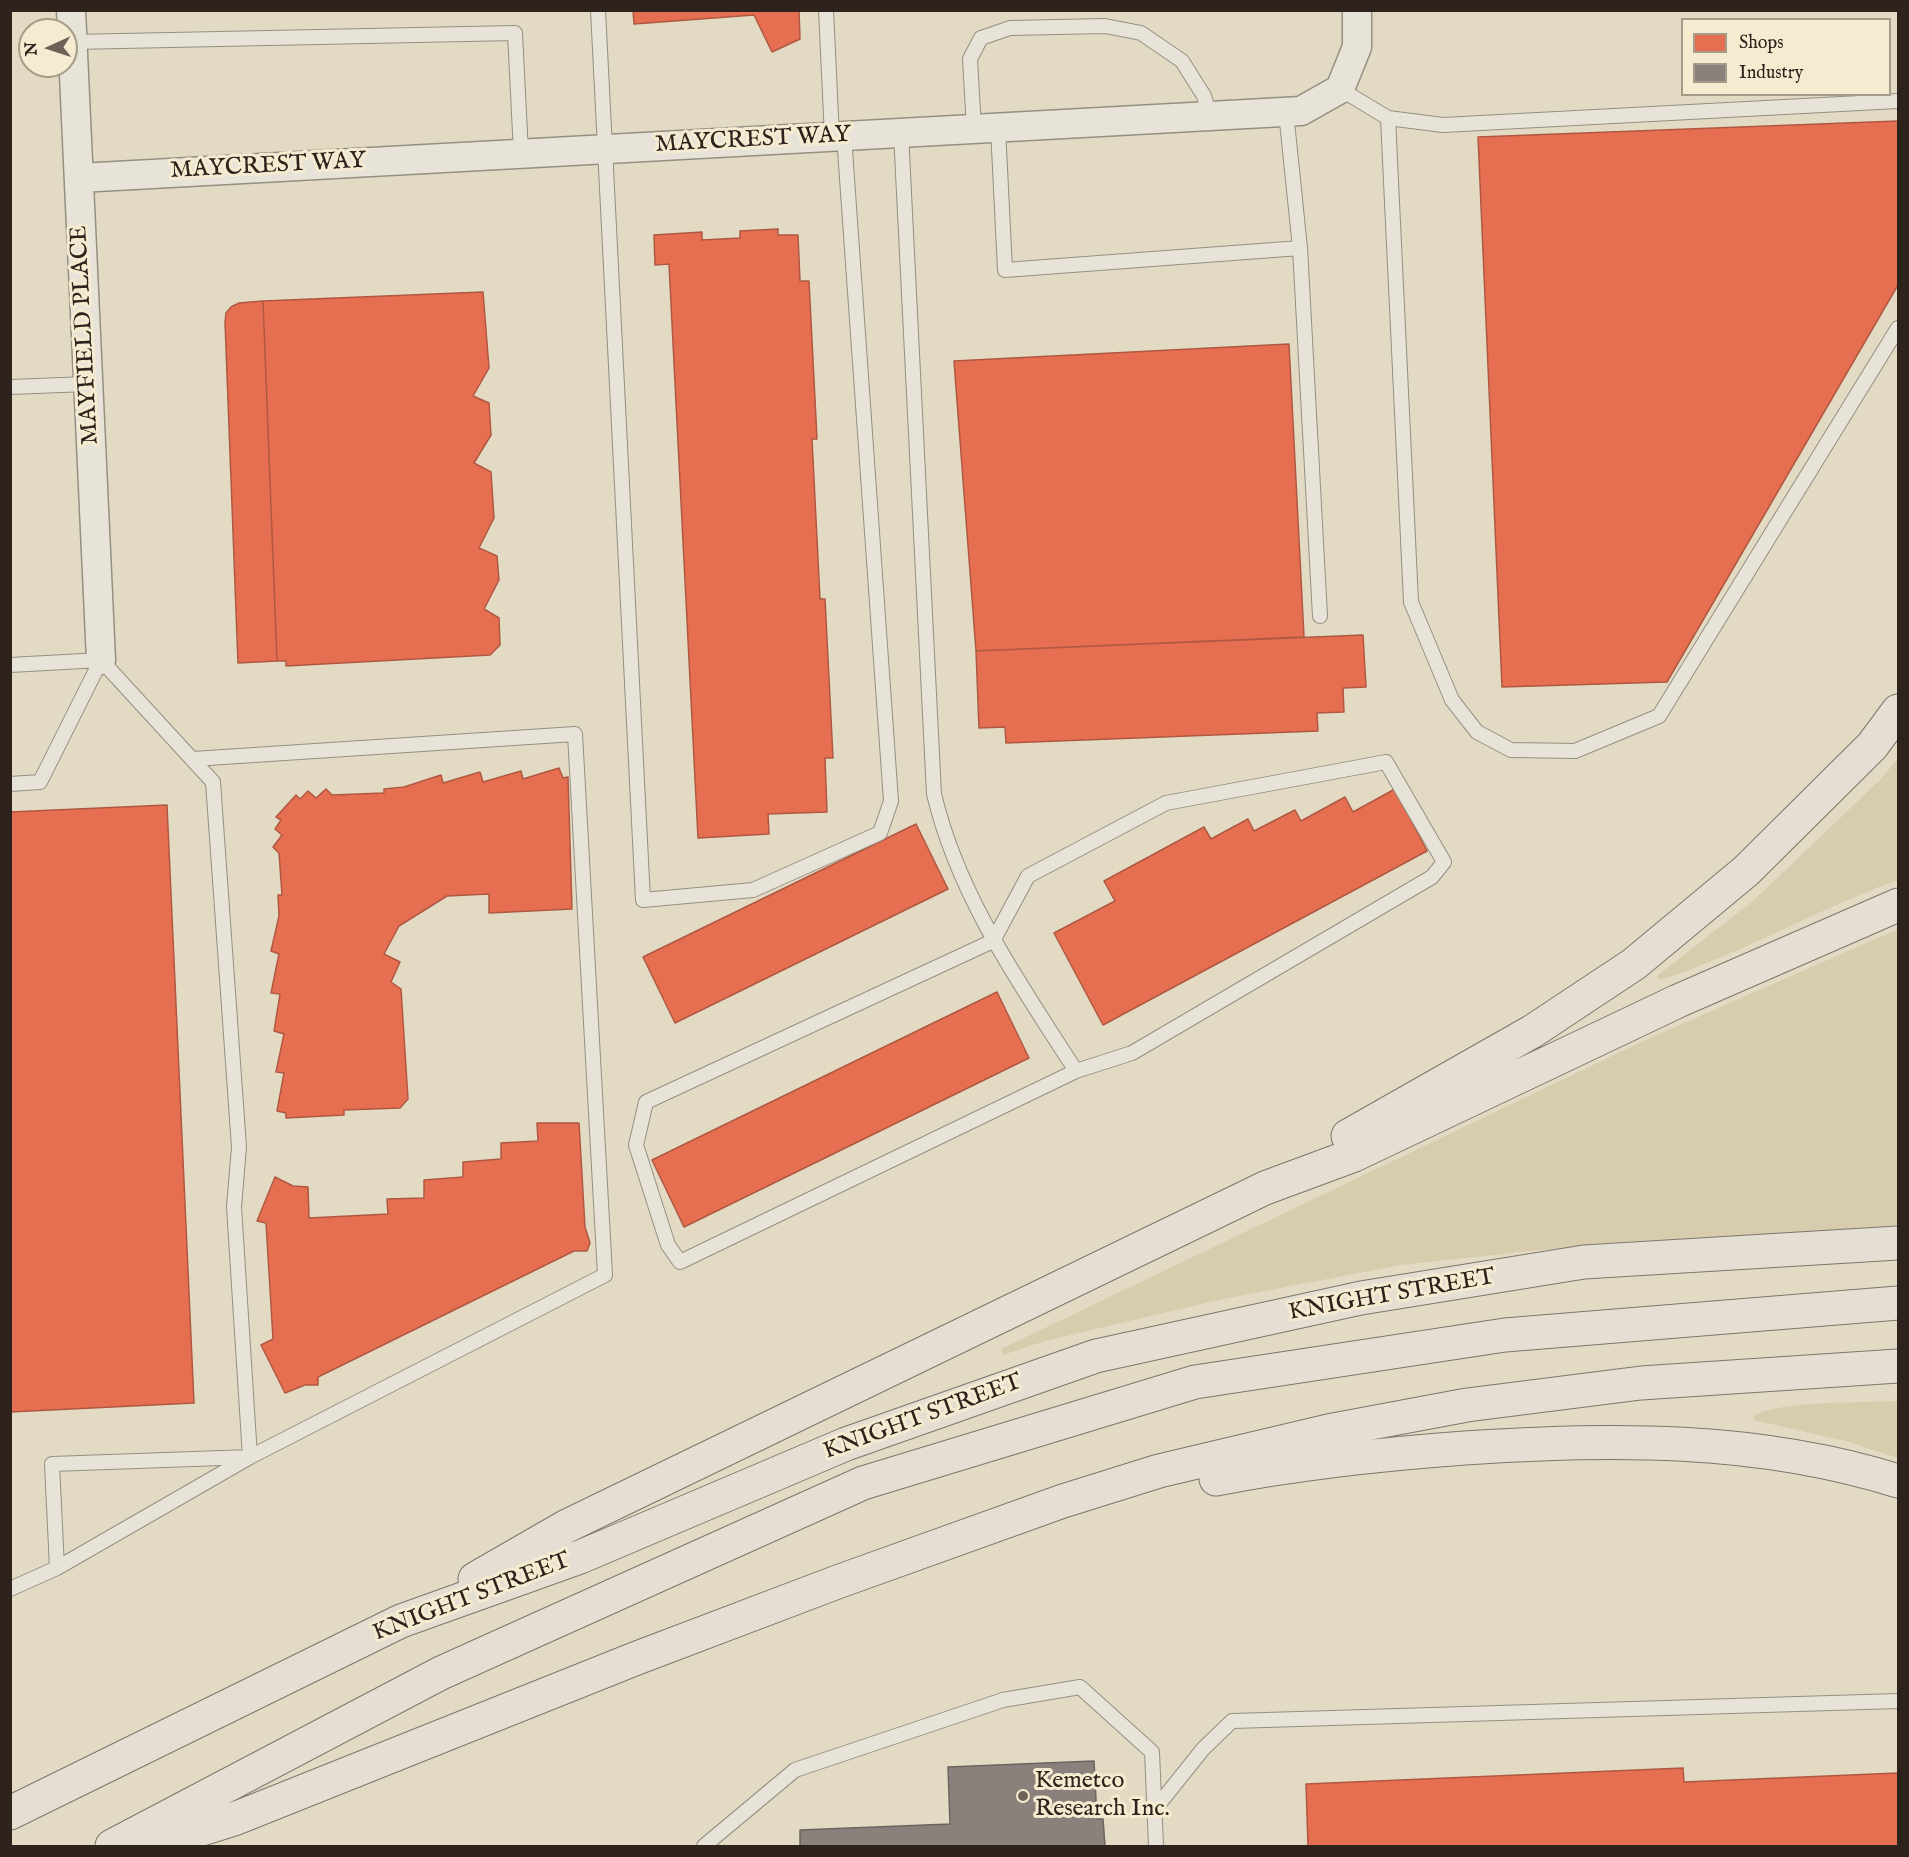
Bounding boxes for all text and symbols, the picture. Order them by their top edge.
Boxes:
north arrow [18,18,78,78]
legend [1681,18,1891,96]
text: Shops [1739,32,1784,55]
text: N [22,41,42,56]
text: Industry [1739,62,1803,85]
street label: MAYCREST WAY [655,121,851,161]
street label: MAYCREST WAY [170,147,366,187]
street label: MAYFIELD PLACE [66,225,106,445]
street label: KNIGHT STREET [1287,1264,1497,1328]
street label: KNIGHT STREET [820,1369,1026,1467]
street label: KNIGHT STREET [369,1547,575,1649]
place label: Kemetco Research Inc. [1035,1768,1170,1824]
marker: Kemetco Research Inc. [1016,1789,1030,1803]

